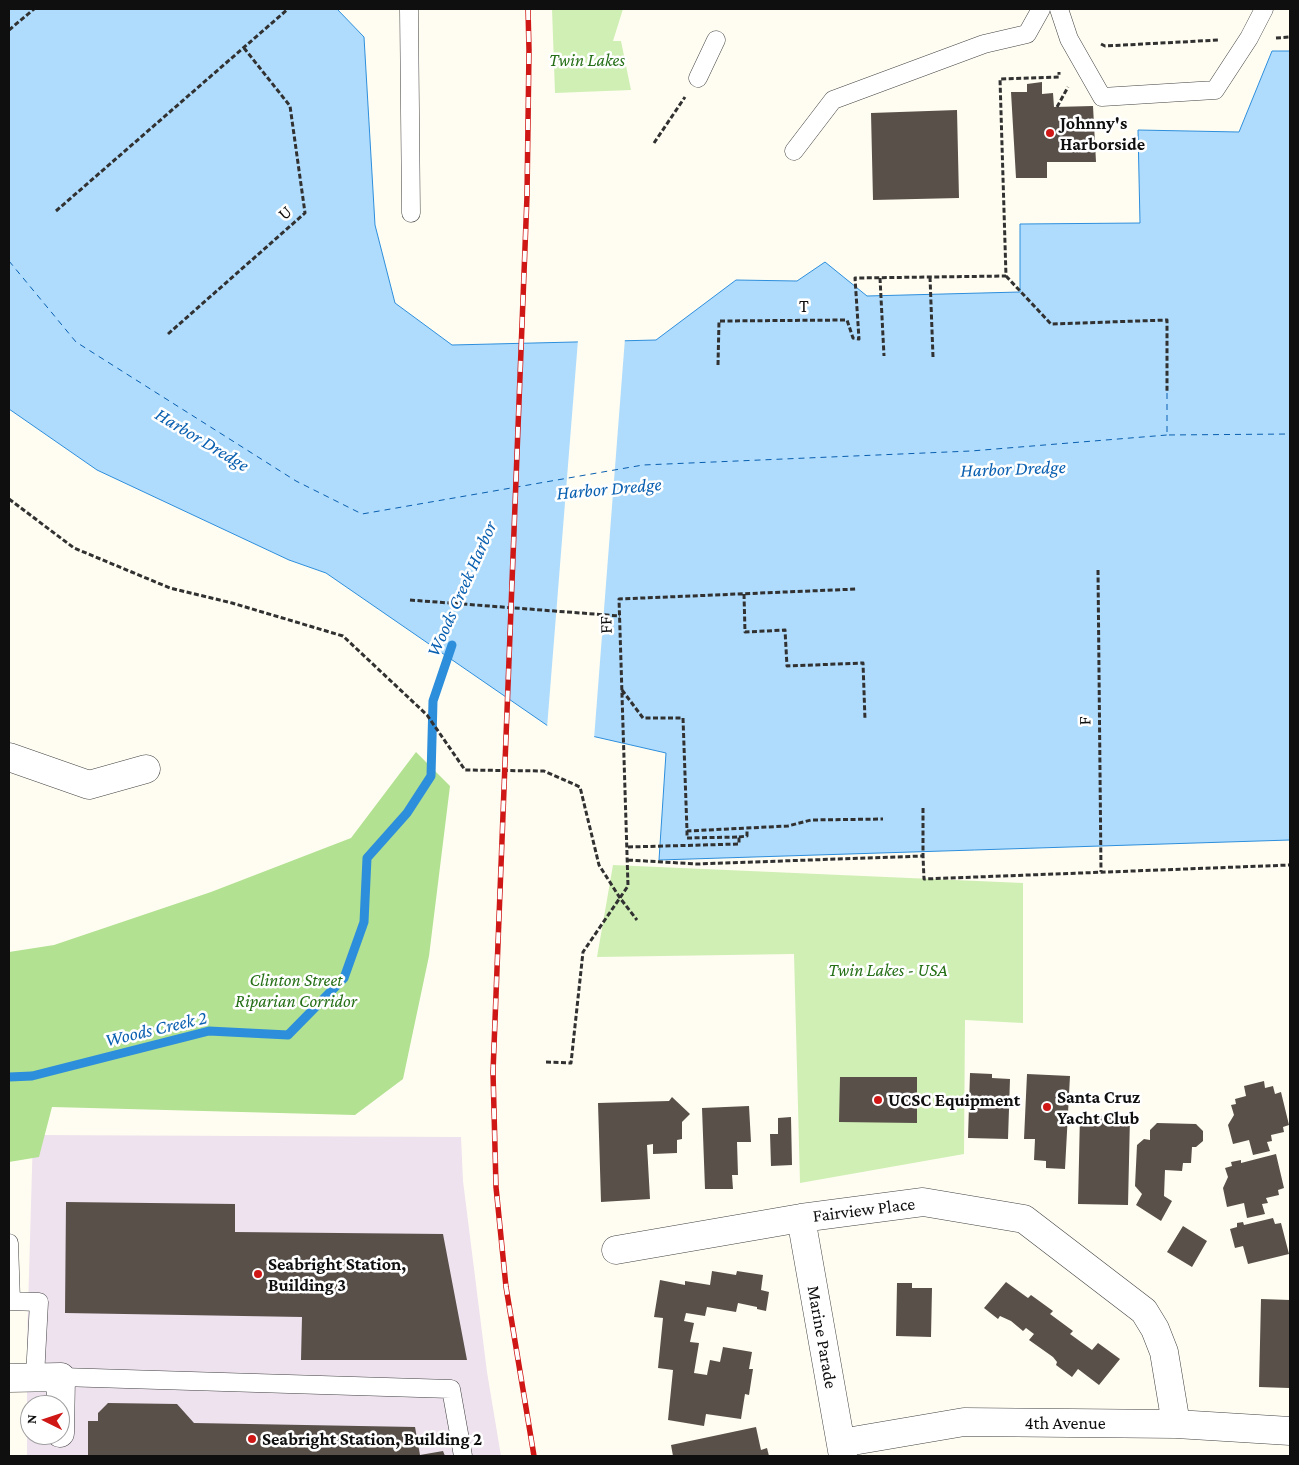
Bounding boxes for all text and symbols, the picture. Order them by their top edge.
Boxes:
park label: Twin Lakes [549,49,625,71]
place label: Johnny's Harborside [1060,112,1145,154]
marker: Johnny's Harborside [1044,127,1056,139]
street label: U [274,201,296,225]
street label: T [799,295,809,317]
water label: Harbor Dredge [151,403,253,477]
water label: Harbor Dredge [960,456,1066,482]
water label: Harbor Dredge [556,473,662,505]
water label: Woods Creek Harbor [422,518,502,660]
street label: FF [595,616,617,634]
street label: F [1074,716,1096,726]
park label: Twin Lakes - USA [828,959,948,981]
park label: Clinton Street Riparian Corridor [235,969,357,1012]
water label: Woods Creek 2 [103,1006,209,1052]
place label: Santa Cruz Yacht Club [1057,1086,1140,1128]
place label: UCSC Equipment [888,1089,1020,1111]
marker: UCSC Equipment [872,1094,884,1106]
marker: Santa Cruz Yacht Club [1041,1101,1053,1113]
street label: Fairview Place [812,1193,916,1227]
place label: Seabright Station, Building 3 [268,1253,406,1296]
marker: Seabright Station, Building 3 [252,1268,264,1280]
street label: Marine Parade [802,1284,842,1390]
north arrow [20,1395,70,1445]
street label: 4th Avenue [1024,1412,1106,1434]
text: N [23,1414,39,1424]
place label: Seabright Station, Building 2 [262,1428,482,1450]
marker: Seabright Station, Building 2 [246,1433,258,1445]

